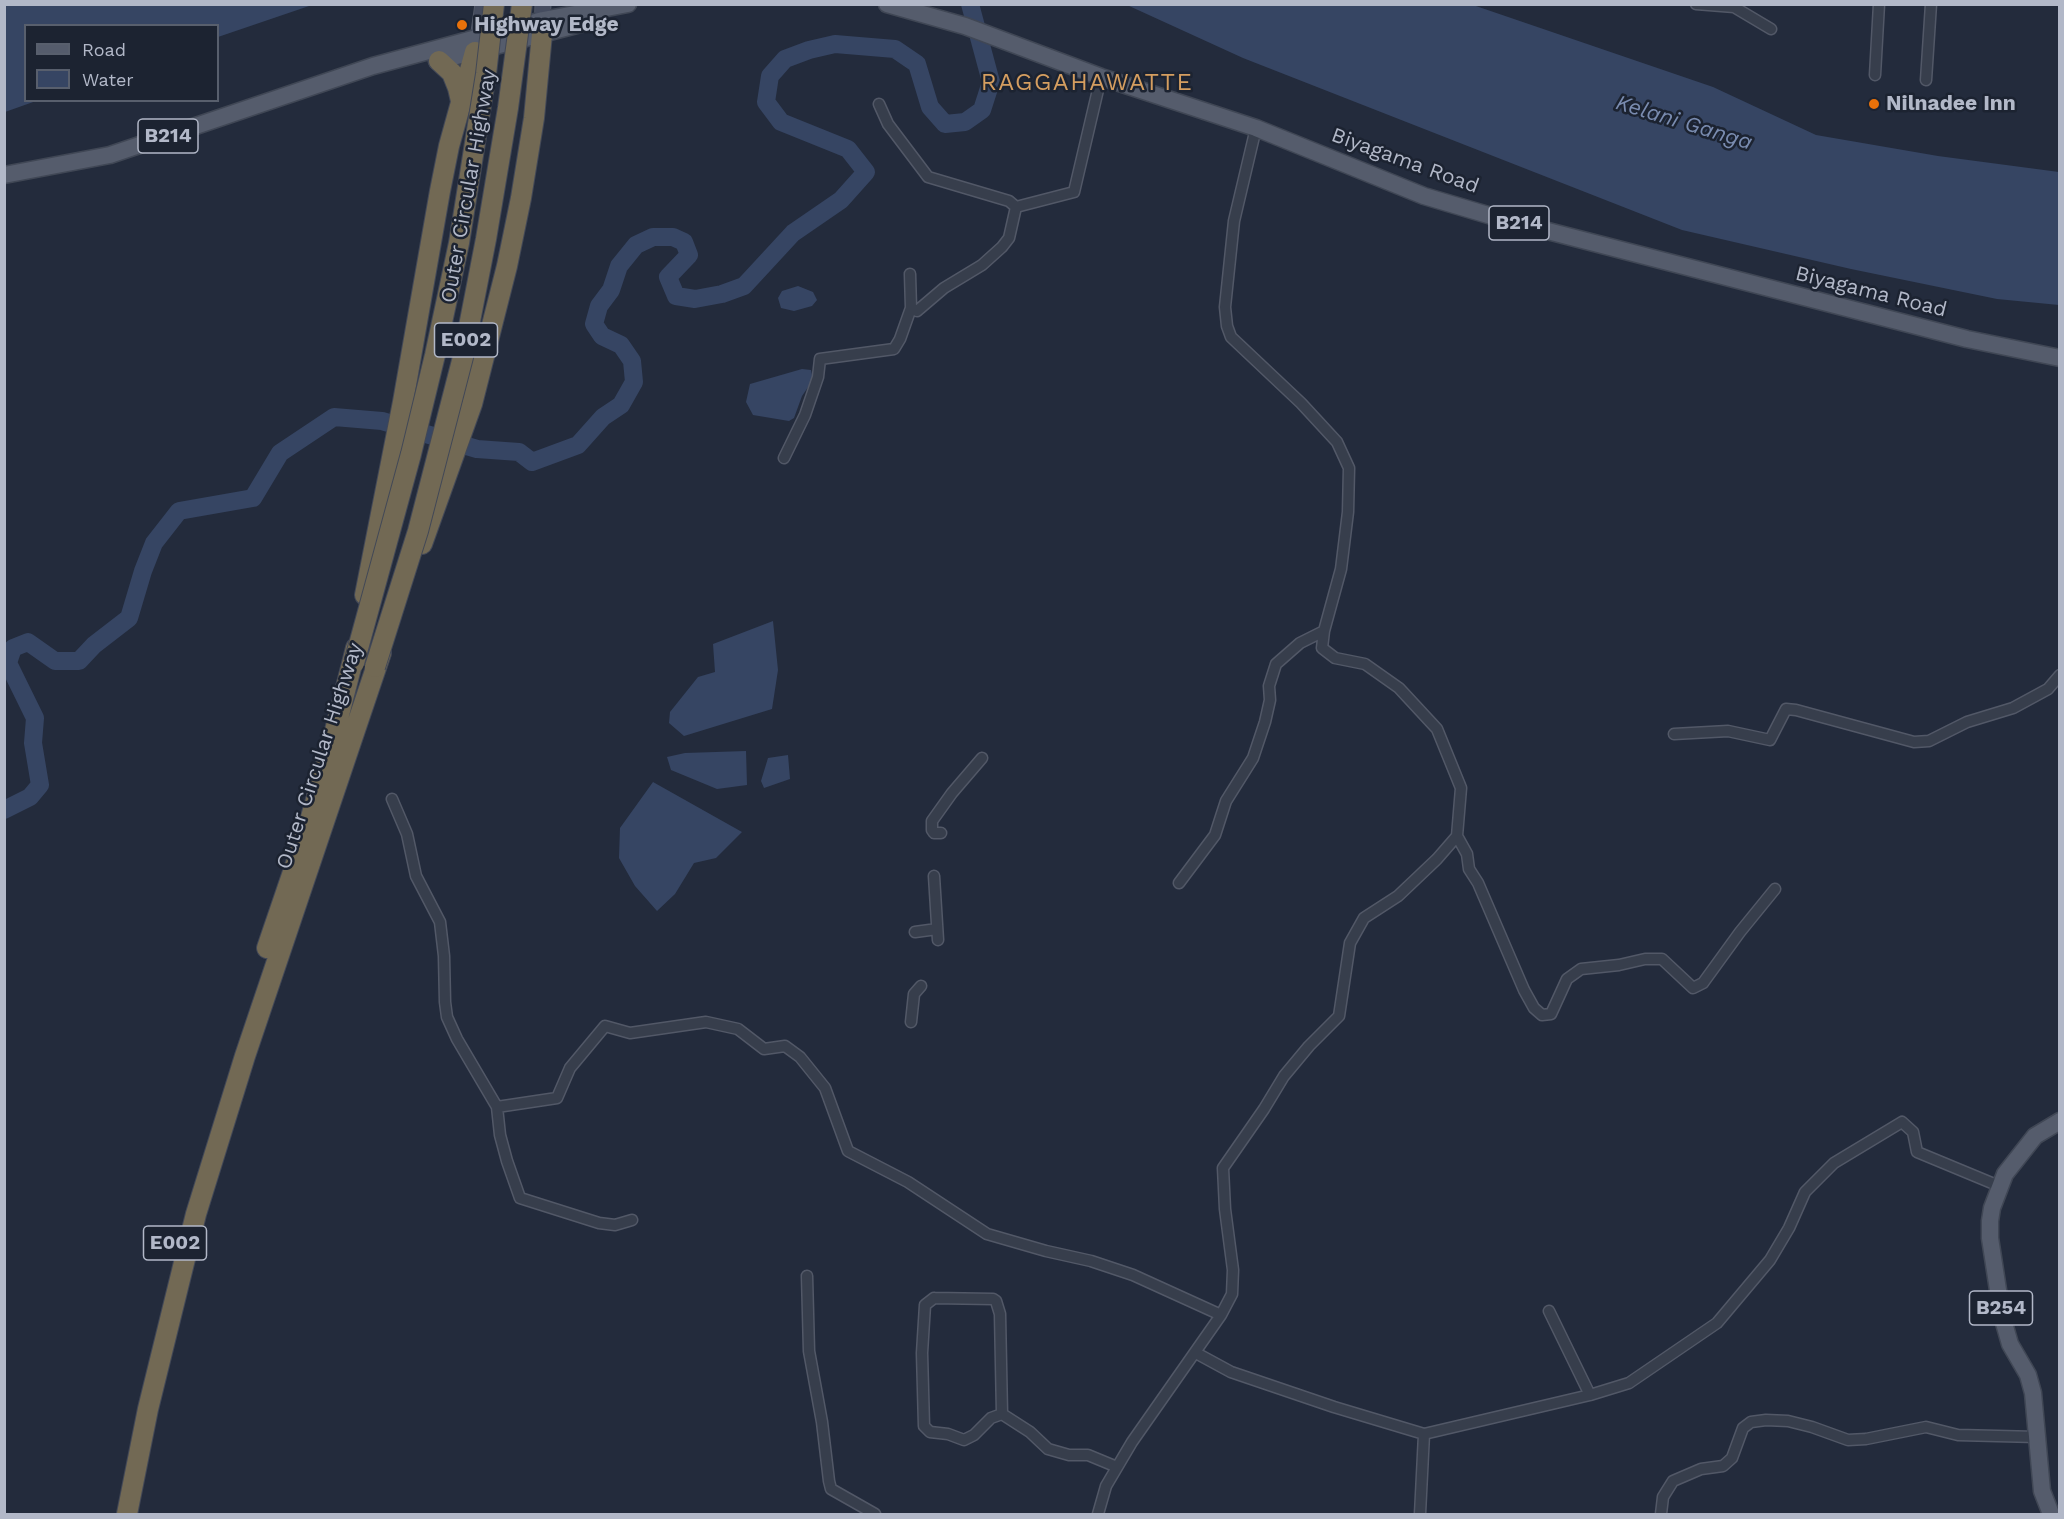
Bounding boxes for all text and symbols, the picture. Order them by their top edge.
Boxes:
place label: Highway Edge [474,12,619,38]
marker: Highway Edge [455,18,469,32]
legend [24,24,219,102]
text: Road [82,39,126,60]
street label: Outer Circular Highway [436,67,502,305]
text: Water [82,69,134,90]
district label: RAGGAHAWATTE [981,69,1193,97]
water label: Kelani Ganga [1613,90,1755,156]
place label: Nilnadee Inn [1886,91,2016,117]
marker: Nilnadee Inn [1867,97,1881,111]
road number: B214 [138,119,198,153]
street label: Biyagama Road [1328,123,1482,199]
road number: B214 [1489,206,1549,240]
street label: Biyagama Road [1793,261,1949,323]
road number: E002 [434,323,498,357]
street label: Outer Circular Highway [271,640,369,872]
road number: E002 [144,1226,207,1260]
road number: B254 [1970,1291,2032,1325]

